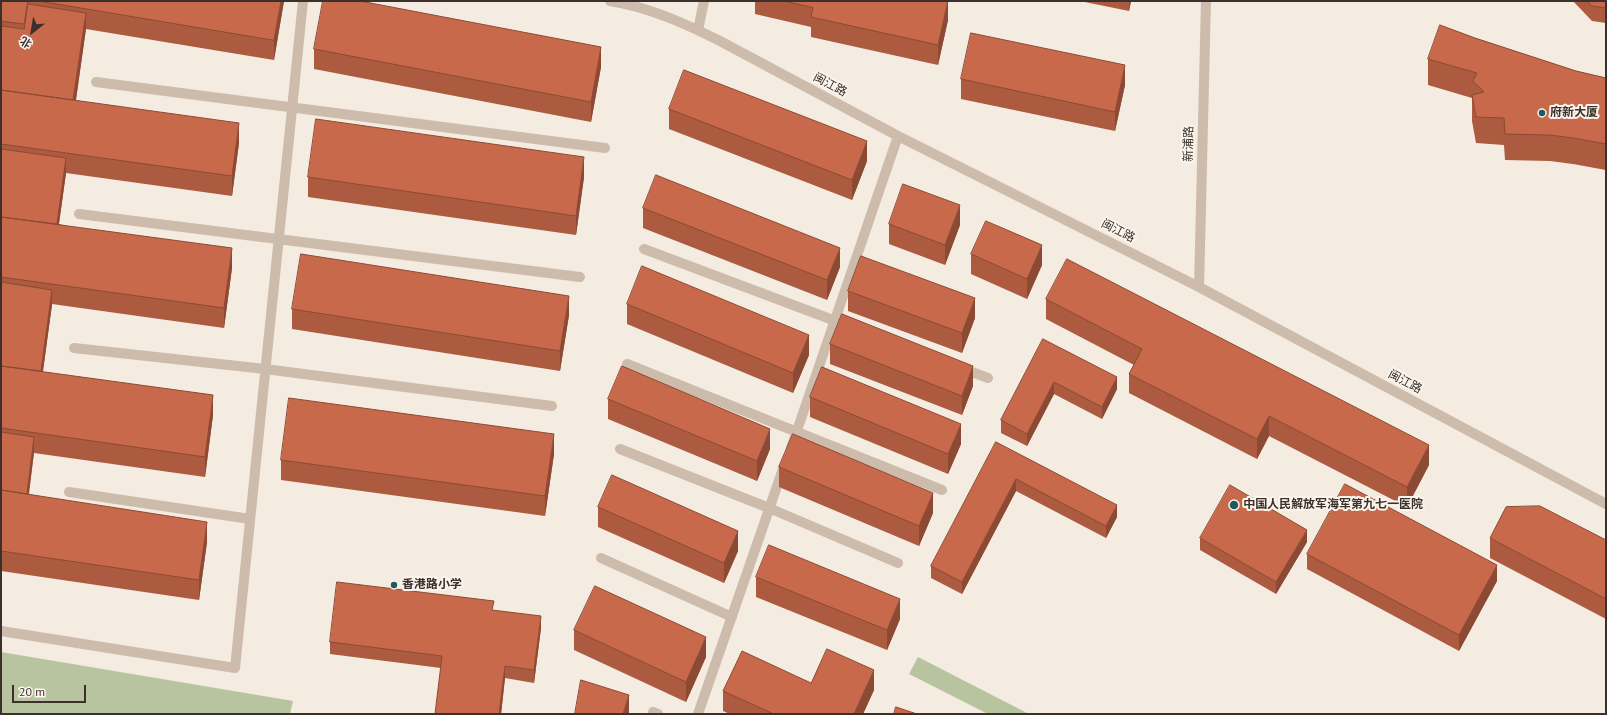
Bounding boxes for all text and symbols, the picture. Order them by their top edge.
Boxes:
north arrow [12,12,52,52]
text: 北 [17,33,34,51]
street label: 闽江路 [811,70,849,100]
place label: 府新大厦 [1550,106,1598,120]
marker: 府新大厦 [1537,108,1547,118]
street label: 新浦路 [1181,126,1197,162]
street label: 闽江路 [1099,216,1137,246]
street label: 闽江路 [1386,367,1424,397]
place label: 中国人民解放军海军第九七一医院 [1243,498,1423,512]
marker: 中国人民解放军海军第九七一医院 [1228,499,1240,511]
place label: 香港路小学 [402,578,462,592]
marker: 香港路小学 [389,580,399,590]
scale bar [14,677,88,703]
text: 20 m [19,684,45,699]

